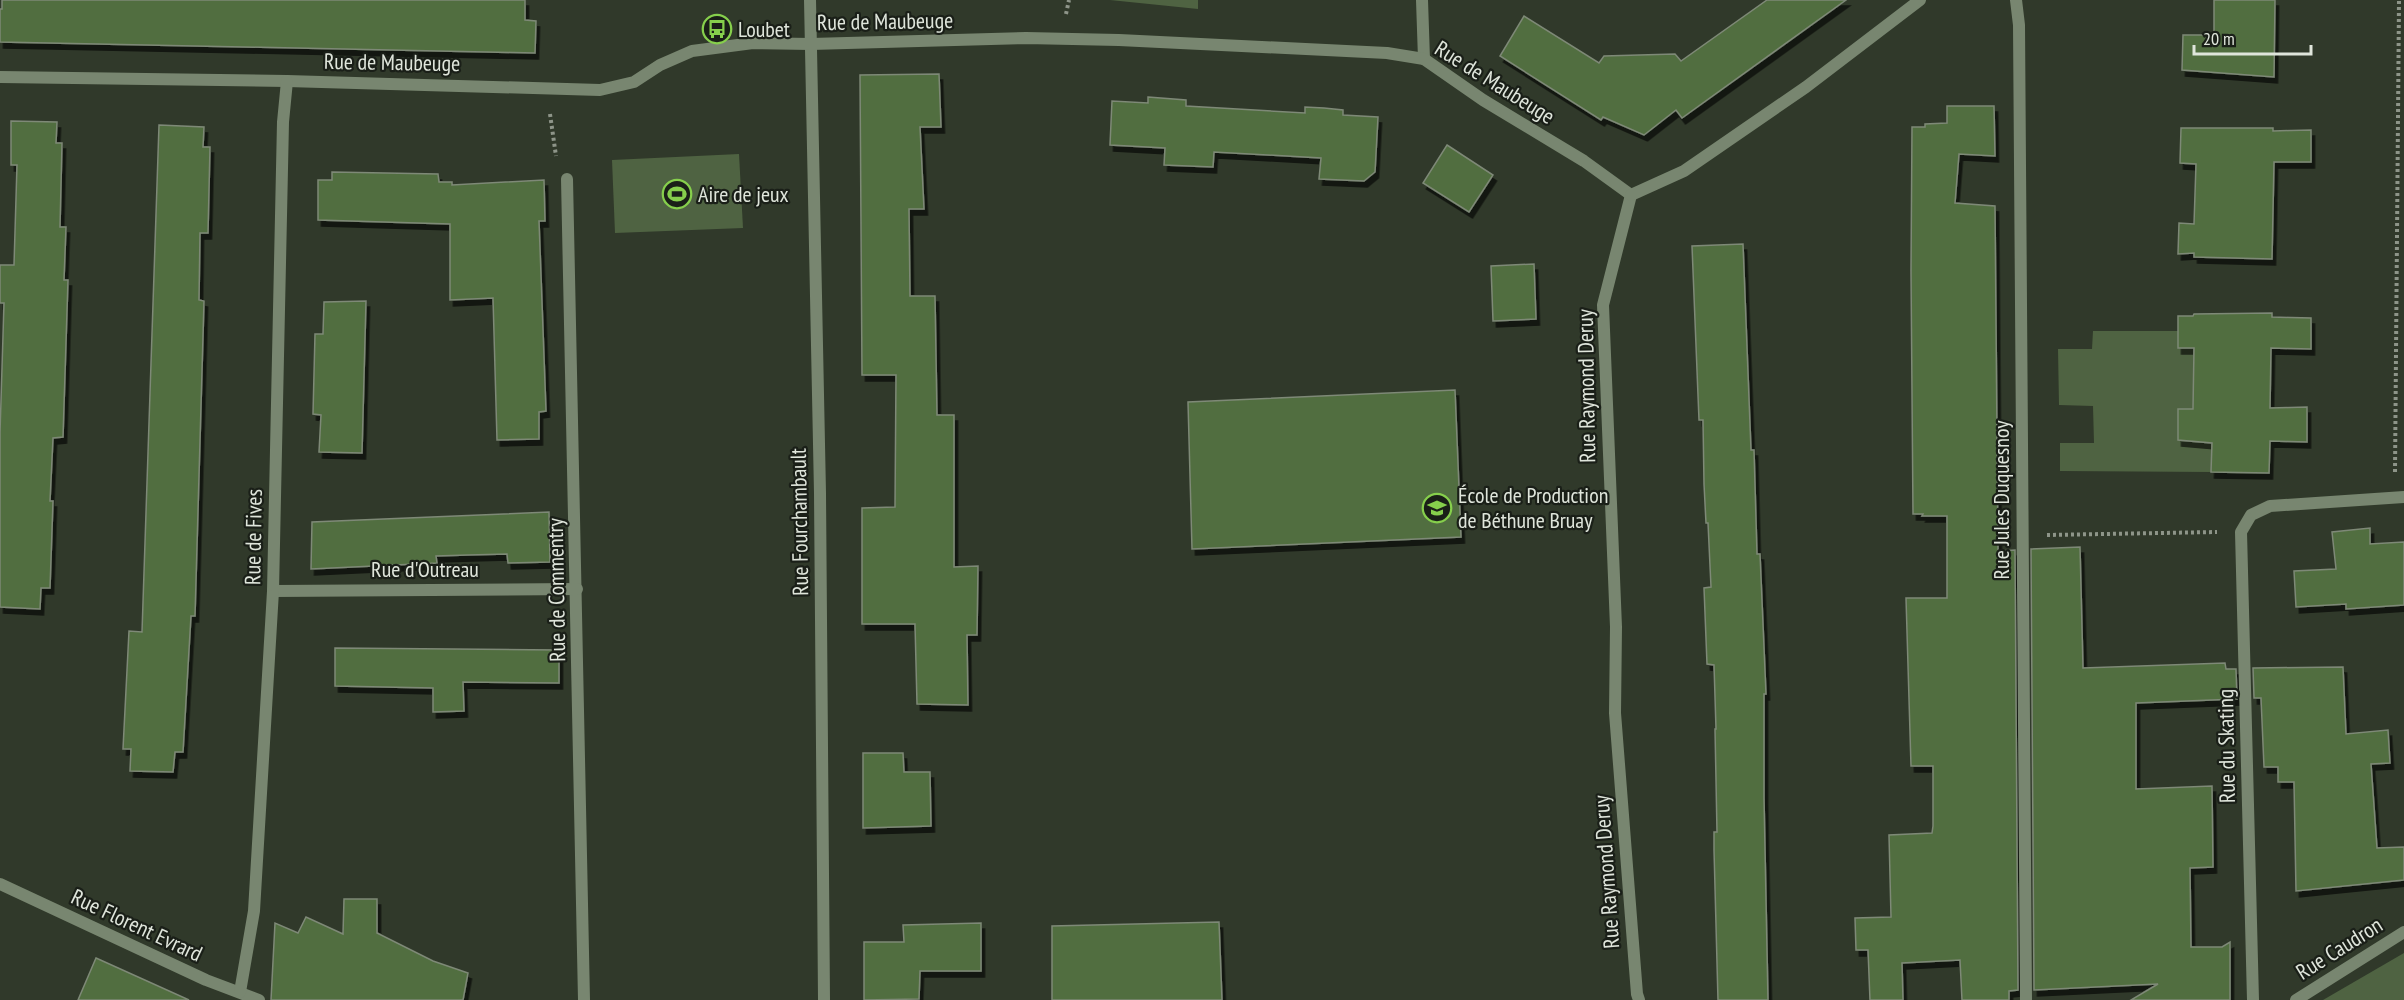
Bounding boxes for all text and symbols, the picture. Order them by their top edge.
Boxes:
street label: Rue de Maubeuge [817,6,953,36]
bus stop icon: Loubet [701,13,733,45]
place label: Loubet [738,15,790,43]
scale bar [2194,18,2311,56]
text: 20 m [2203,27,2235,50]
street label: Rue de Maubeuge [1430,34,1560,130]
street label: Rue de Maubeuge [324,47,460,77]
sports icon: Aire de jeux [661,178,693,210]
place label: Aire de jeux [698,180,789,208]
street label: Rue Raymond Deruy [1571,308,1601,463]
street label: Rue Jules Duquesnoy [1987,420,2015,579]
street label: Rue Fourchambault [784,448,814,596]
place label: École de Production de Béthune Bruay [1458,481,1608,534]
street label: Rue de Fives [238,489,268,585]
school or university icon: École de Production de Béthune Bruay [1421,492,1453,524]
street label: Rue de Commentry [541,517,571,662]
street label: Rue d'Outreau [371,555,479,583]
street label: Rue du Skating [2211,689,2241,803]
street label: Rue Raymond Deruy [1587,794,1625,950]
street label: Rue Florent Evrard [67,882,207,968]
street label: Rue Caudron [2291,911,2387,985]

